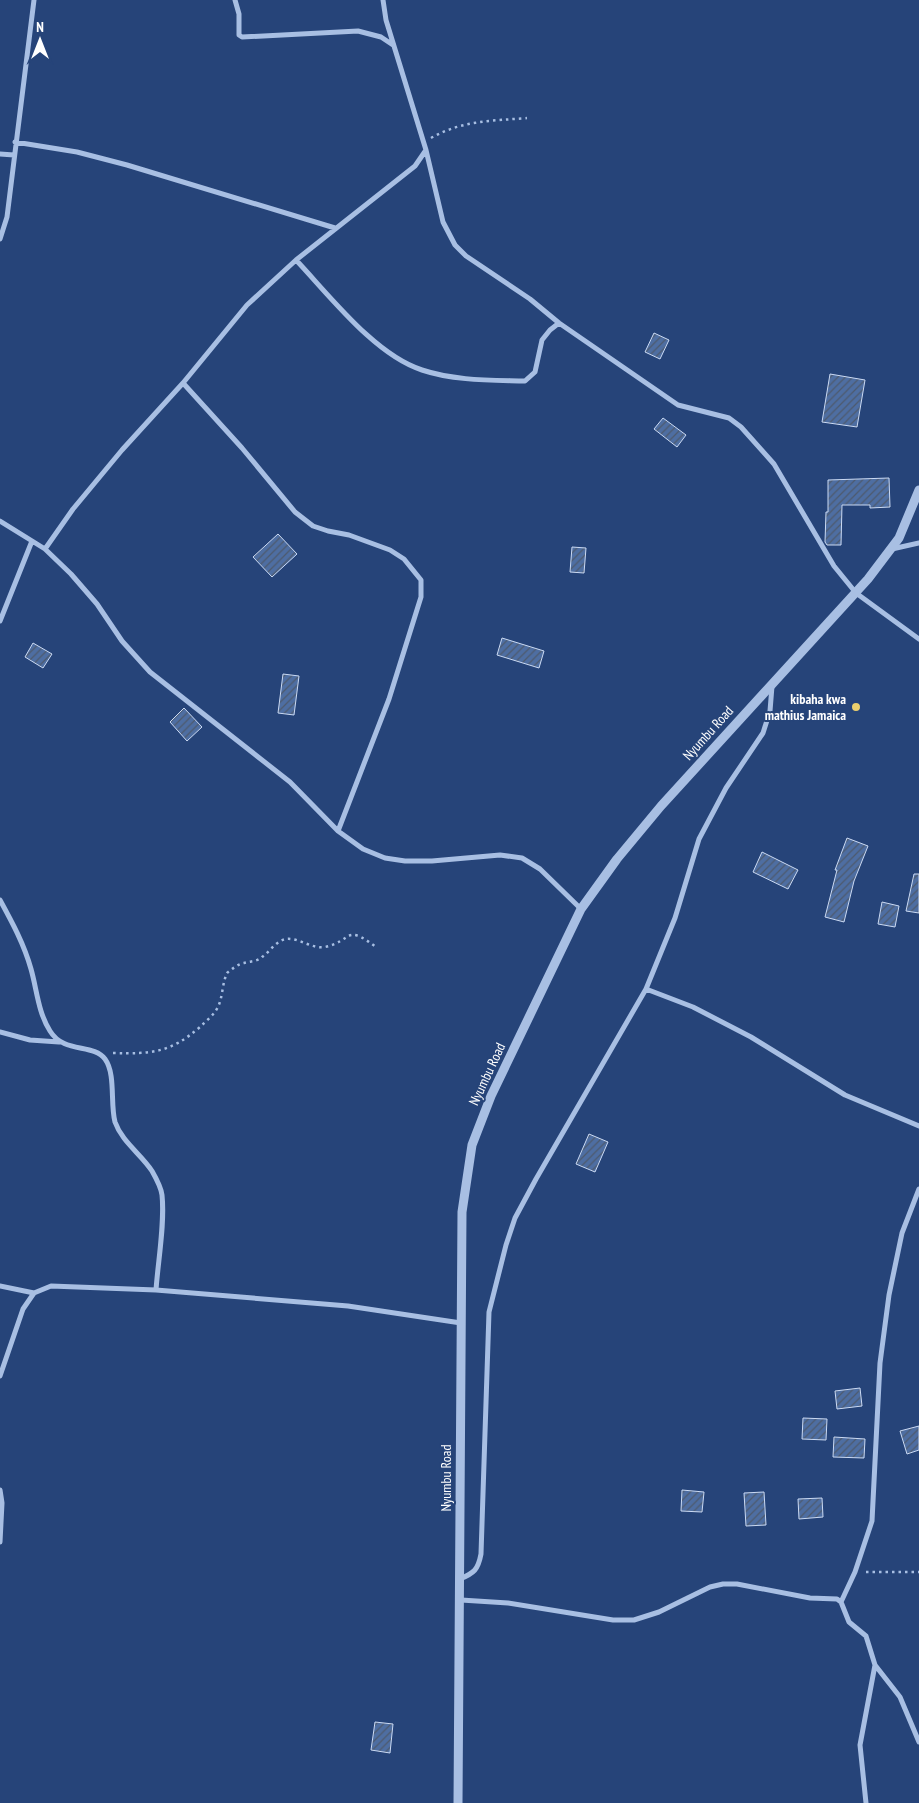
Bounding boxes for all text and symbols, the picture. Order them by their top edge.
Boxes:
north arrow [15,15,65,65]
text: N [36,18,44,36]
place label: kibaha kwa mathius Jamaica [765,690,846,724]
marker: kibaha kwa mathius Jamaica [850,701,862,713]
street label: Nyumbu Road [679,702,737,764]
street label: Nyumbu Road [465,1040,509,1108]
street label: Nyumbu Road [437,1445,455,1512]

